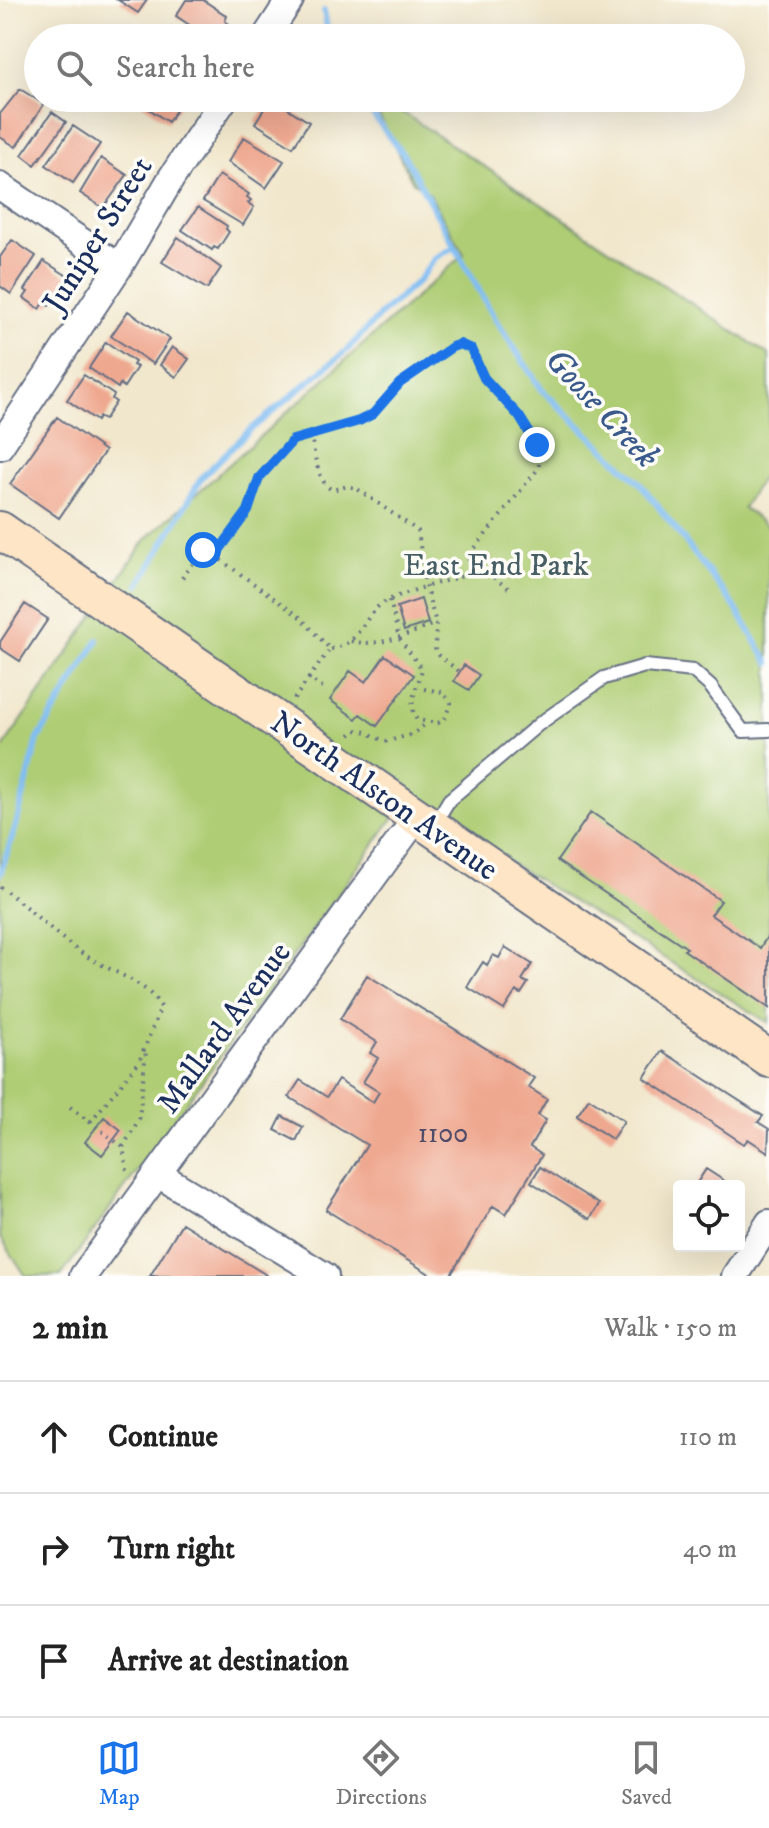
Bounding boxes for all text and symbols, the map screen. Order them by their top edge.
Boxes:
search box [24,24,745,112]
icon: search [52,46,96,90]
text: Search here [116,50,255,87]
street label: Juniper Street [33,150,162,323]
water label: Goose Creek [535,340,668,478]
route end [519,427,555,463]
route start [185,532,221,568]
park label: East End Park [403,546,589,586]
street label: North Alston Avenue [262,703,506,890]
street label: Mallard Avenue [149,934,300,1122]
house number: 1100 [418,1116,468,1151]
map controls [673,1180,745,1252]
button: locate [673,1180,745,1252]
text: 2 min [32,1307,108,1349]
text: Walk · 150 m [604,1312,737,1345]
icon: ahead [32,1415,76,1459]
text: Continue [108,1419,218,1456]
text: 110 m [679,1421,737,1454]
icon: right [32,1527,76,1571]
text: Turn right [108,1531,235,1568]
text: 40 m [683,1533,737,1566]
icon: arrive [32,1639,76,1683]
text: Arrive at destination [108,1643,349,1680]
tab: Map [97,1736,141,1811]
tab: Directions [336,1736,427,1811]
tab: Saved [621,1736,672,1811]

